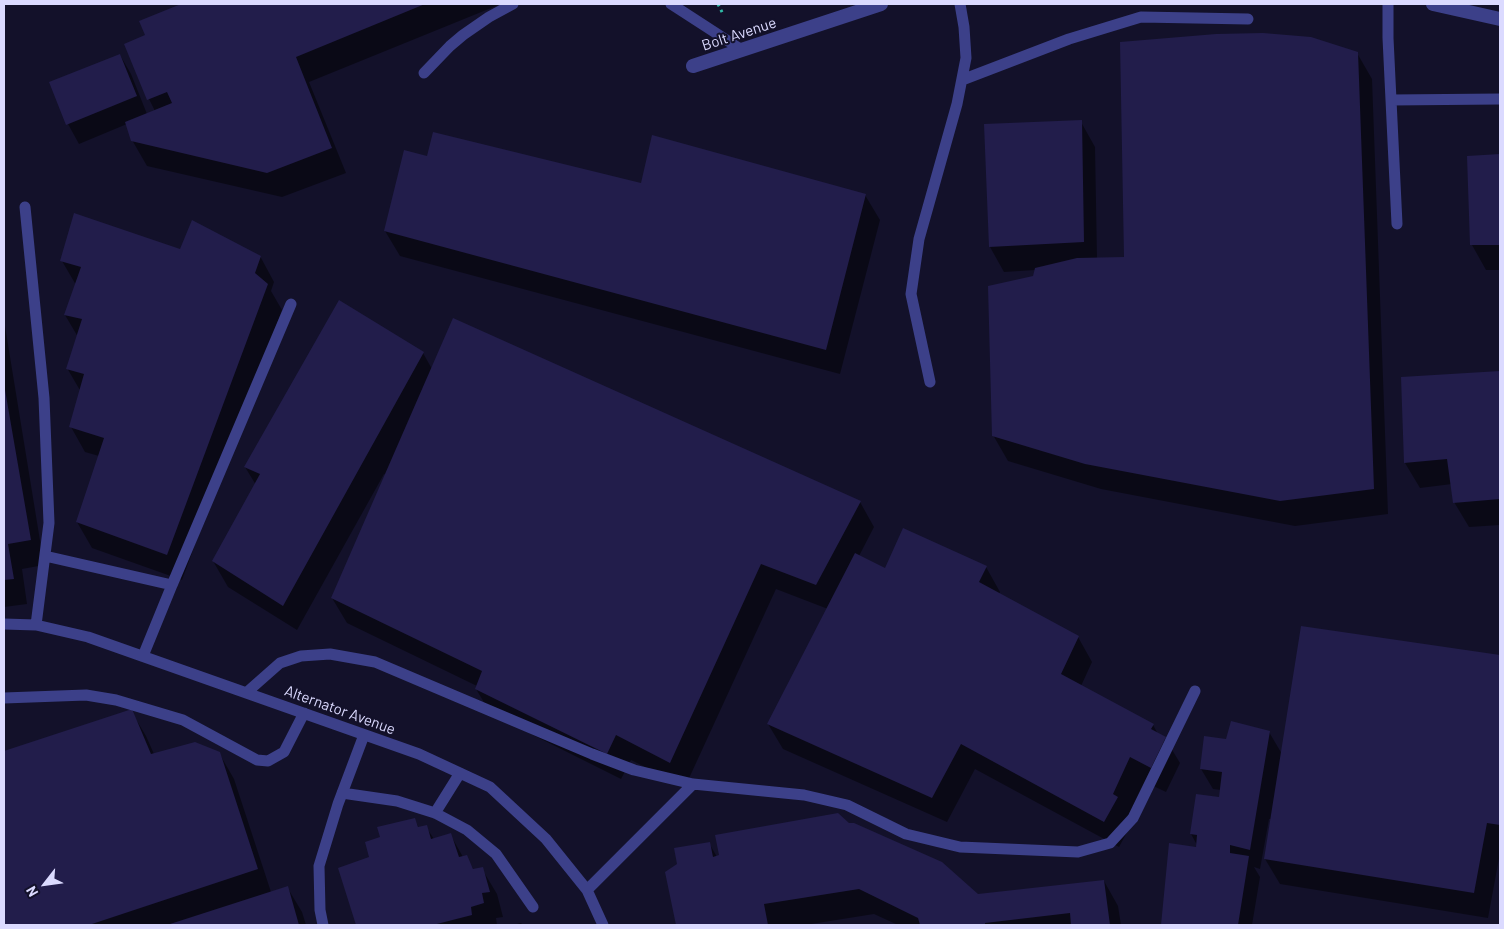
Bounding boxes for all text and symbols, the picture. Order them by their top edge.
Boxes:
street label: Bolt Avenue [700,14,778,54]
street label: Alternator Avenue [282,682,398,738]
north arrow [20,859,70,909]
text: N [22,883,41,900]

